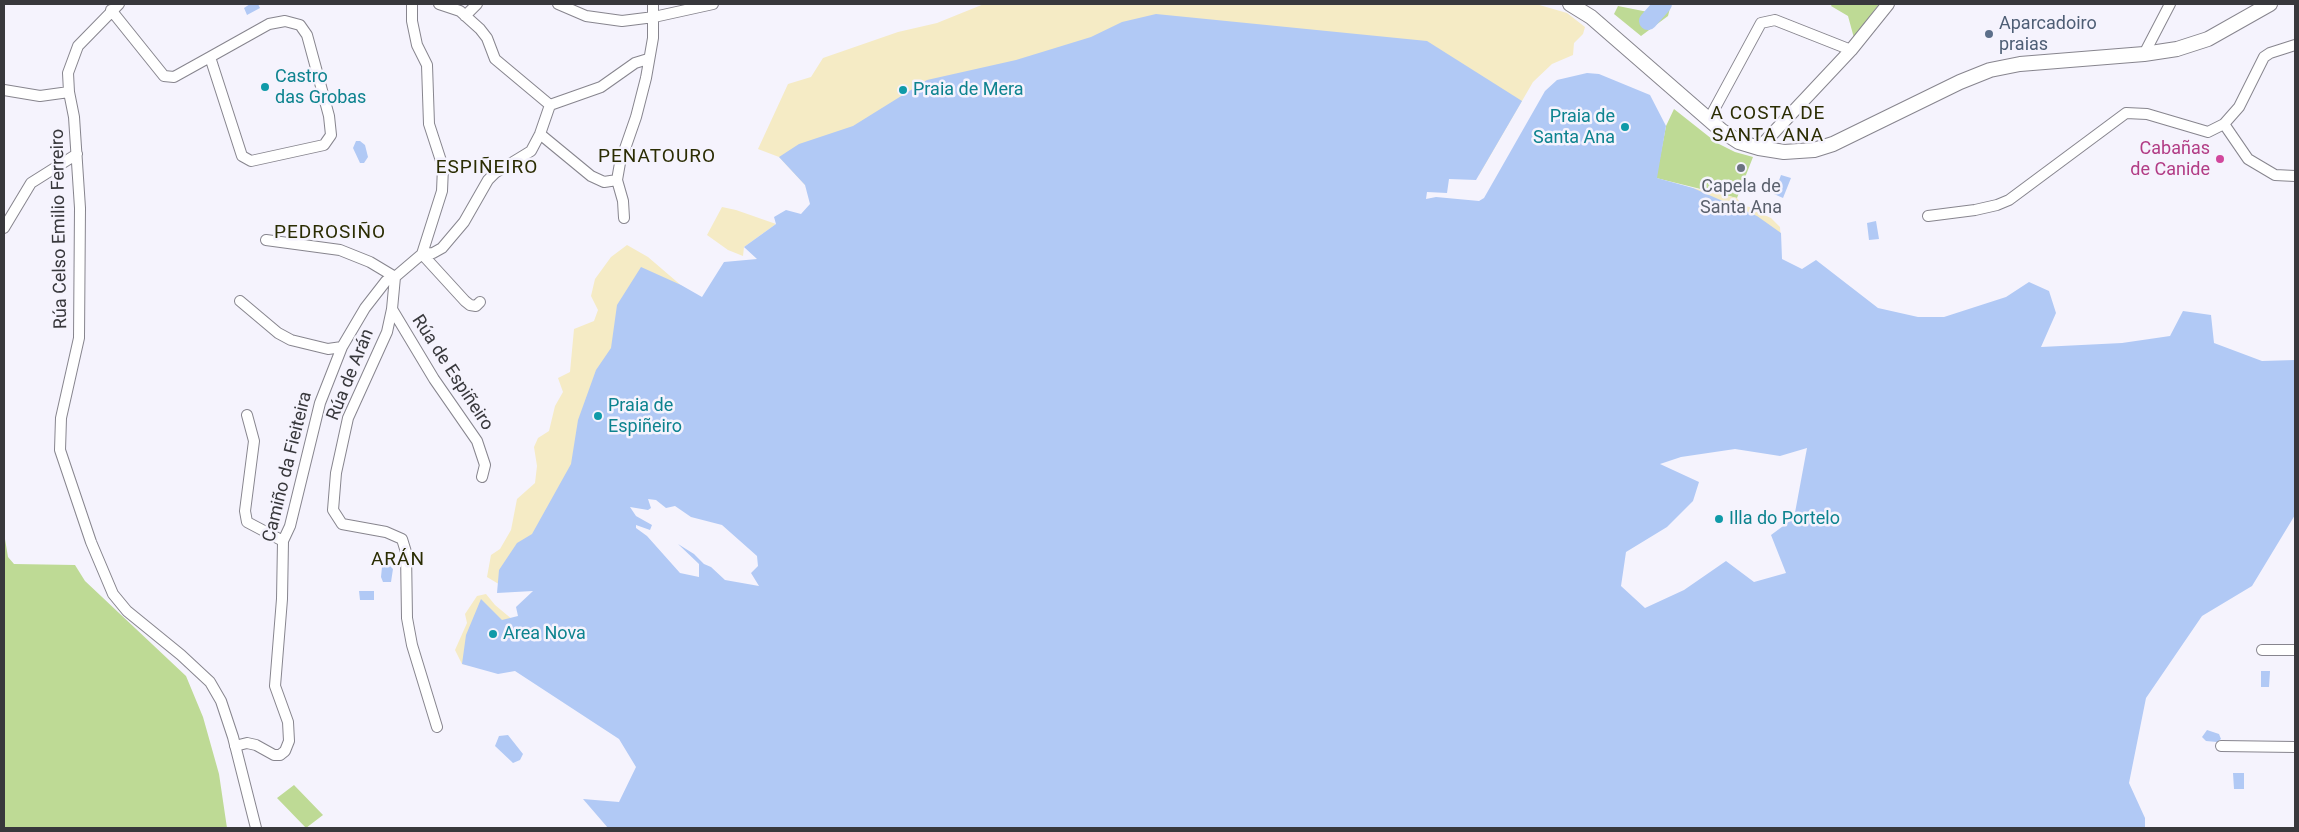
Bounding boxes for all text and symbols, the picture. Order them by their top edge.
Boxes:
place label: Aparcadoiro praias [1999,13,2097,56]
marker: Aparcadoiro praias [1983,28,1995,40]
place label: Castro das Grobas [275,66,366,108]
place label: Praia de Mera [913,79,1023,101]
marker: Castro das Grobas [259,81,271,93]
marker: Praia de Mera [897,84,909,96]
district label: A COSTA DE SANTA ANA [1709,103,1827,147]
place label: Praia de Santa Ana [1533,106,1615,148]
marker: Praia de Santa Ana [1619,121,1631,133]
street label: Rúa Celso Emilio Ferreiro [47,129,73,329]
place label: Cabañas de Canide [2130,138,2210,180]
district label: PENATOURO [597,146,717,168]
marker: Cabañas de Canide [2214,153,2226,165]
district label: ESPIÑEIRO [435,157,539,179]
marker: Capela de Santa Ana [1735,162,1747,174]
place label: Capela de Santa Ana [1700,176,1782,218]
district label: PEDROSIÑO [273,222,387,244]
street label: Rúa de Espiñeiro [407,311,497,435]
street label: Rúa de Arán [323,326,379,424]
street label: Camiño da Fieiteira [259,390,317,544]
place label: Praia de Espiñeiro [608,395,682,438]
marker: Praia de Espiñeiro [592,410,604,422]
place label: Illa do Portelo [1729,508,1840,530]
marker: Illa do Portelo [1713,513,1725,525]
district label: ARÁN [370,549,426,571]
place label: Area Nova [503,623,586,645]
marker: Area Nova [487,628,499,640]

